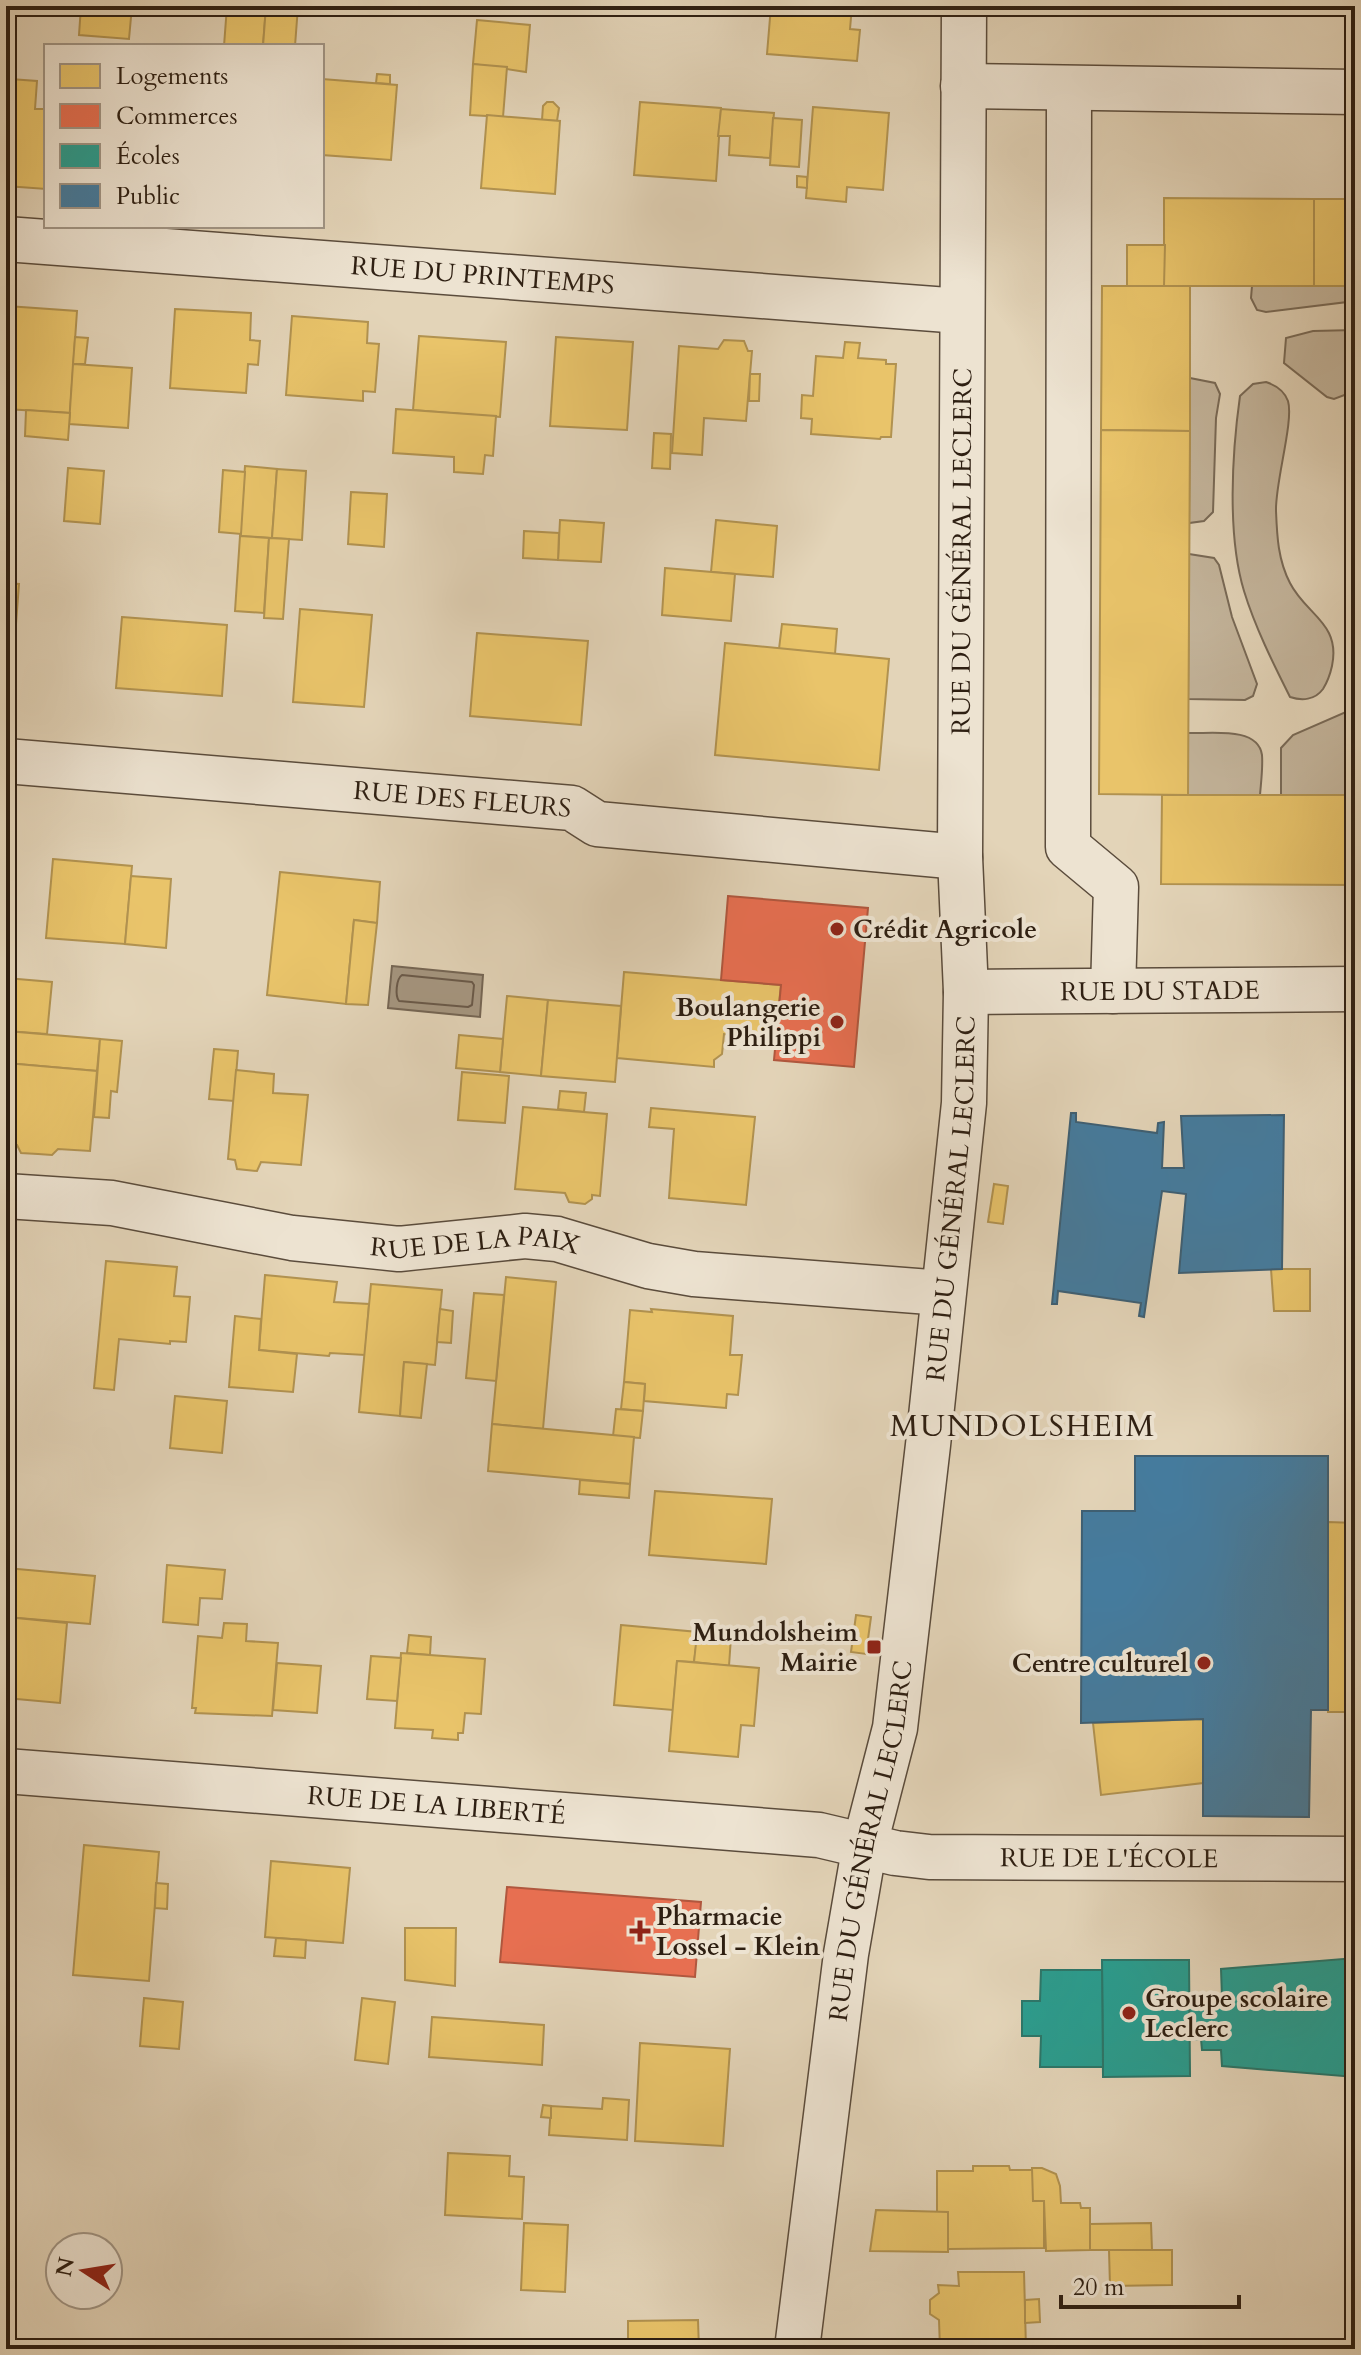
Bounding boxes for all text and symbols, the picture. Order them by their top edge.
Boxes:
legend [44,44,324,228]
text: Logements [116,60,228,93]
text: Commerces [116,100,237,133]
text: Écoles [116,140,180,173]
text: Public [116,180,180,213]
street label: RUE DU PRINTEMPS [350,248,616,303]
street label: RUE DU GÉNÉRAL LECLERC [944,368,980,735]
street label: RUE DES FLEURS [352,773,573,826]
place label: Crédit Agricole [853,912,1037,947]
marker: Crédit Agricole [828,920,846,938]
street label: RUE DU STADE [1060,973,1260,1009]
place label: Boulangerie Philippi [676,990,821,1055]
marker: Boulangerie Philippi [828,1013,846,1031]
street label: RUE DU GÉNÉRAL LECLERC [918,1015,984,1383]
street label: RUE DE LA PAIX [369,1218,585,1268]
district label: MUNDOLSHEIM [890,1406,1156,1447]
place label: Mundolsheim Mairie [692,1615,858,1680]
marker: Mundolsheim Mairie [865,1638,883,1656]
place label: Centre culturel [1012,1646,1188,1681]
marker: Centre culturel [1195,1654,1213,1672]
street label: RUE DU GÉNÉRAL LECLERC [821,1658,921,2023]
street label: RUE DE LA LIBERTÉ [306,1778,567,1833]
street label: RUE DE L'ÉCOLE [1000,1840,1218,1876]
place label: Pharmacie Lossel - Klein [656,1899,820,1964]
marker: Pharmacie Lossel - Klein [631,1922,649,1940]
place label: Groupe scolaire Leclerc [1145,1981,1329,2046]
marker: Groupe scolaire Leclerc [1120,2004,1138,2022]
north arrow [44,2231,124,2311]
text: N [49,2255,82,2280]
scale bar [1061,2259,1239,2309]
text: 20 m [1073,2271,1125,2304]

